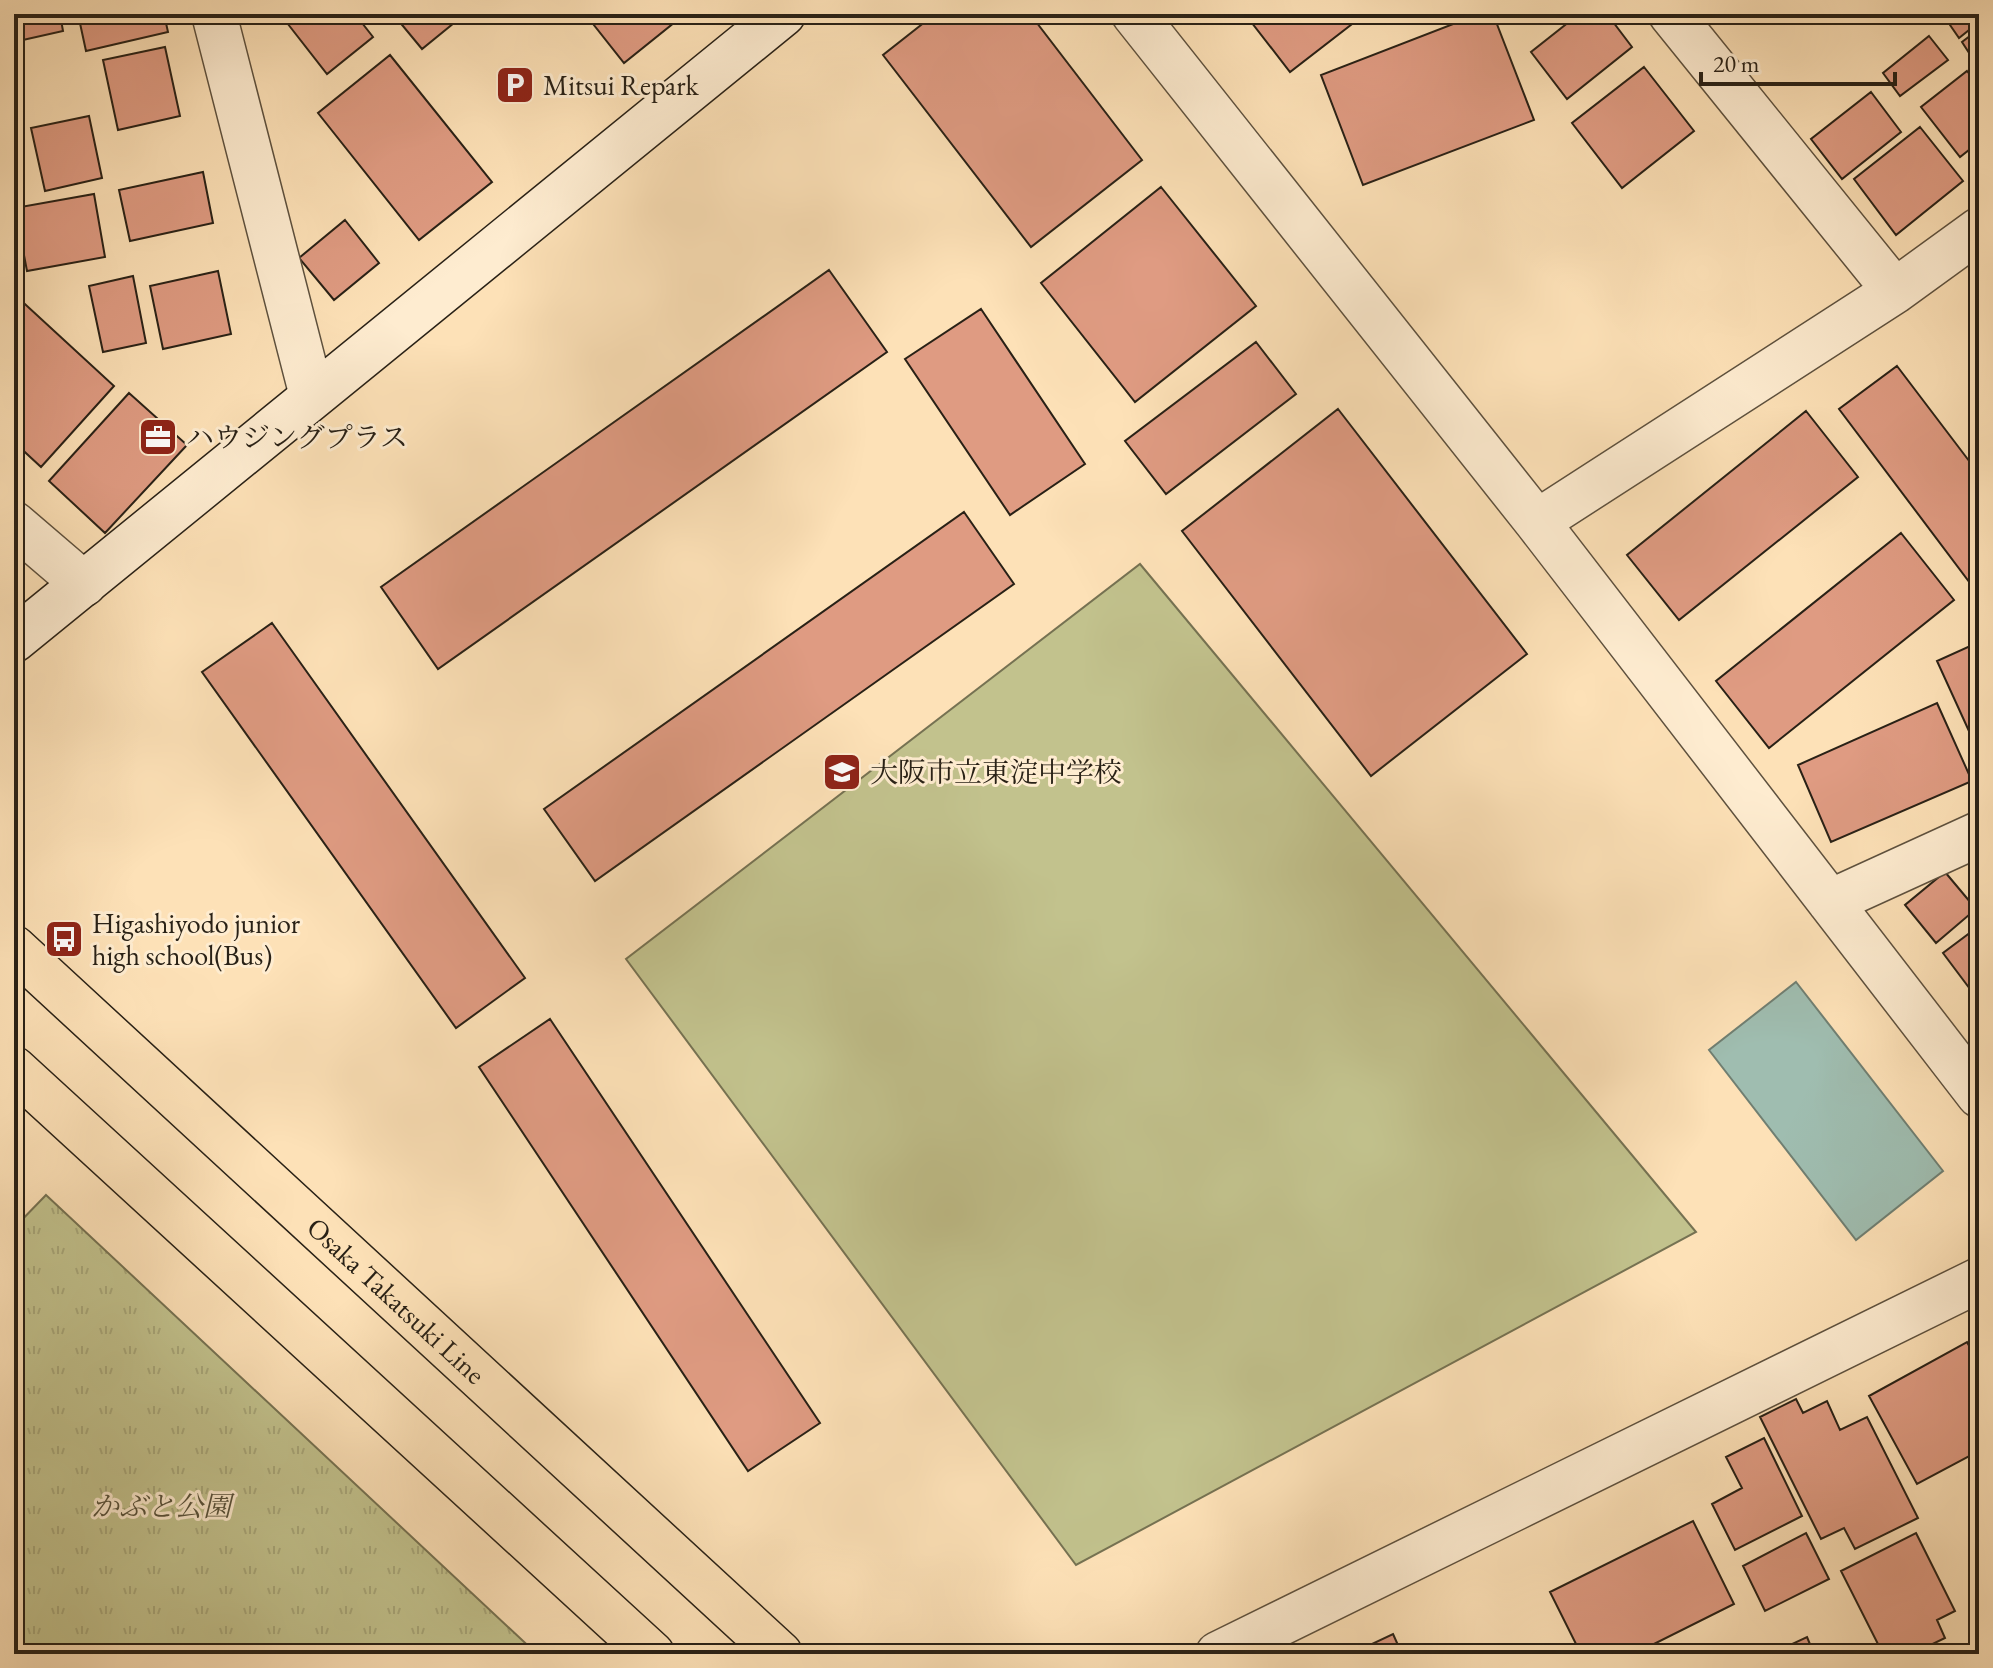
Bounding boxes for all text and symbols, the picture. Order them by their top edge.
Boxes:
scale bar [1701,36,1895,86]
text: 20 m [1713,48,1760,79]
parking icon: Mitsui Repark [494,64,536,106]
place label: Mitsui Repark [543,67,700,103]
office icon: ハウジングプラス [137,416,179,458]
place label: ハウジングプラス [186,419,408,455]
school or university icon: 大阪市立東淀中学校 [821,751,863,793]
place label: 大阪市立東淀中学校 [870,754,1122,790]
place label: Higashiyodo junior high school(Bus) [92,905,301,973]
bus stop icon: Higashiyodo junior high school(Bus) [43,918,85,960]
street label: Osaka Takatsuki Line [300,1209,493,1392]
park label: かぶと公園 [91,1488,235,1524]

